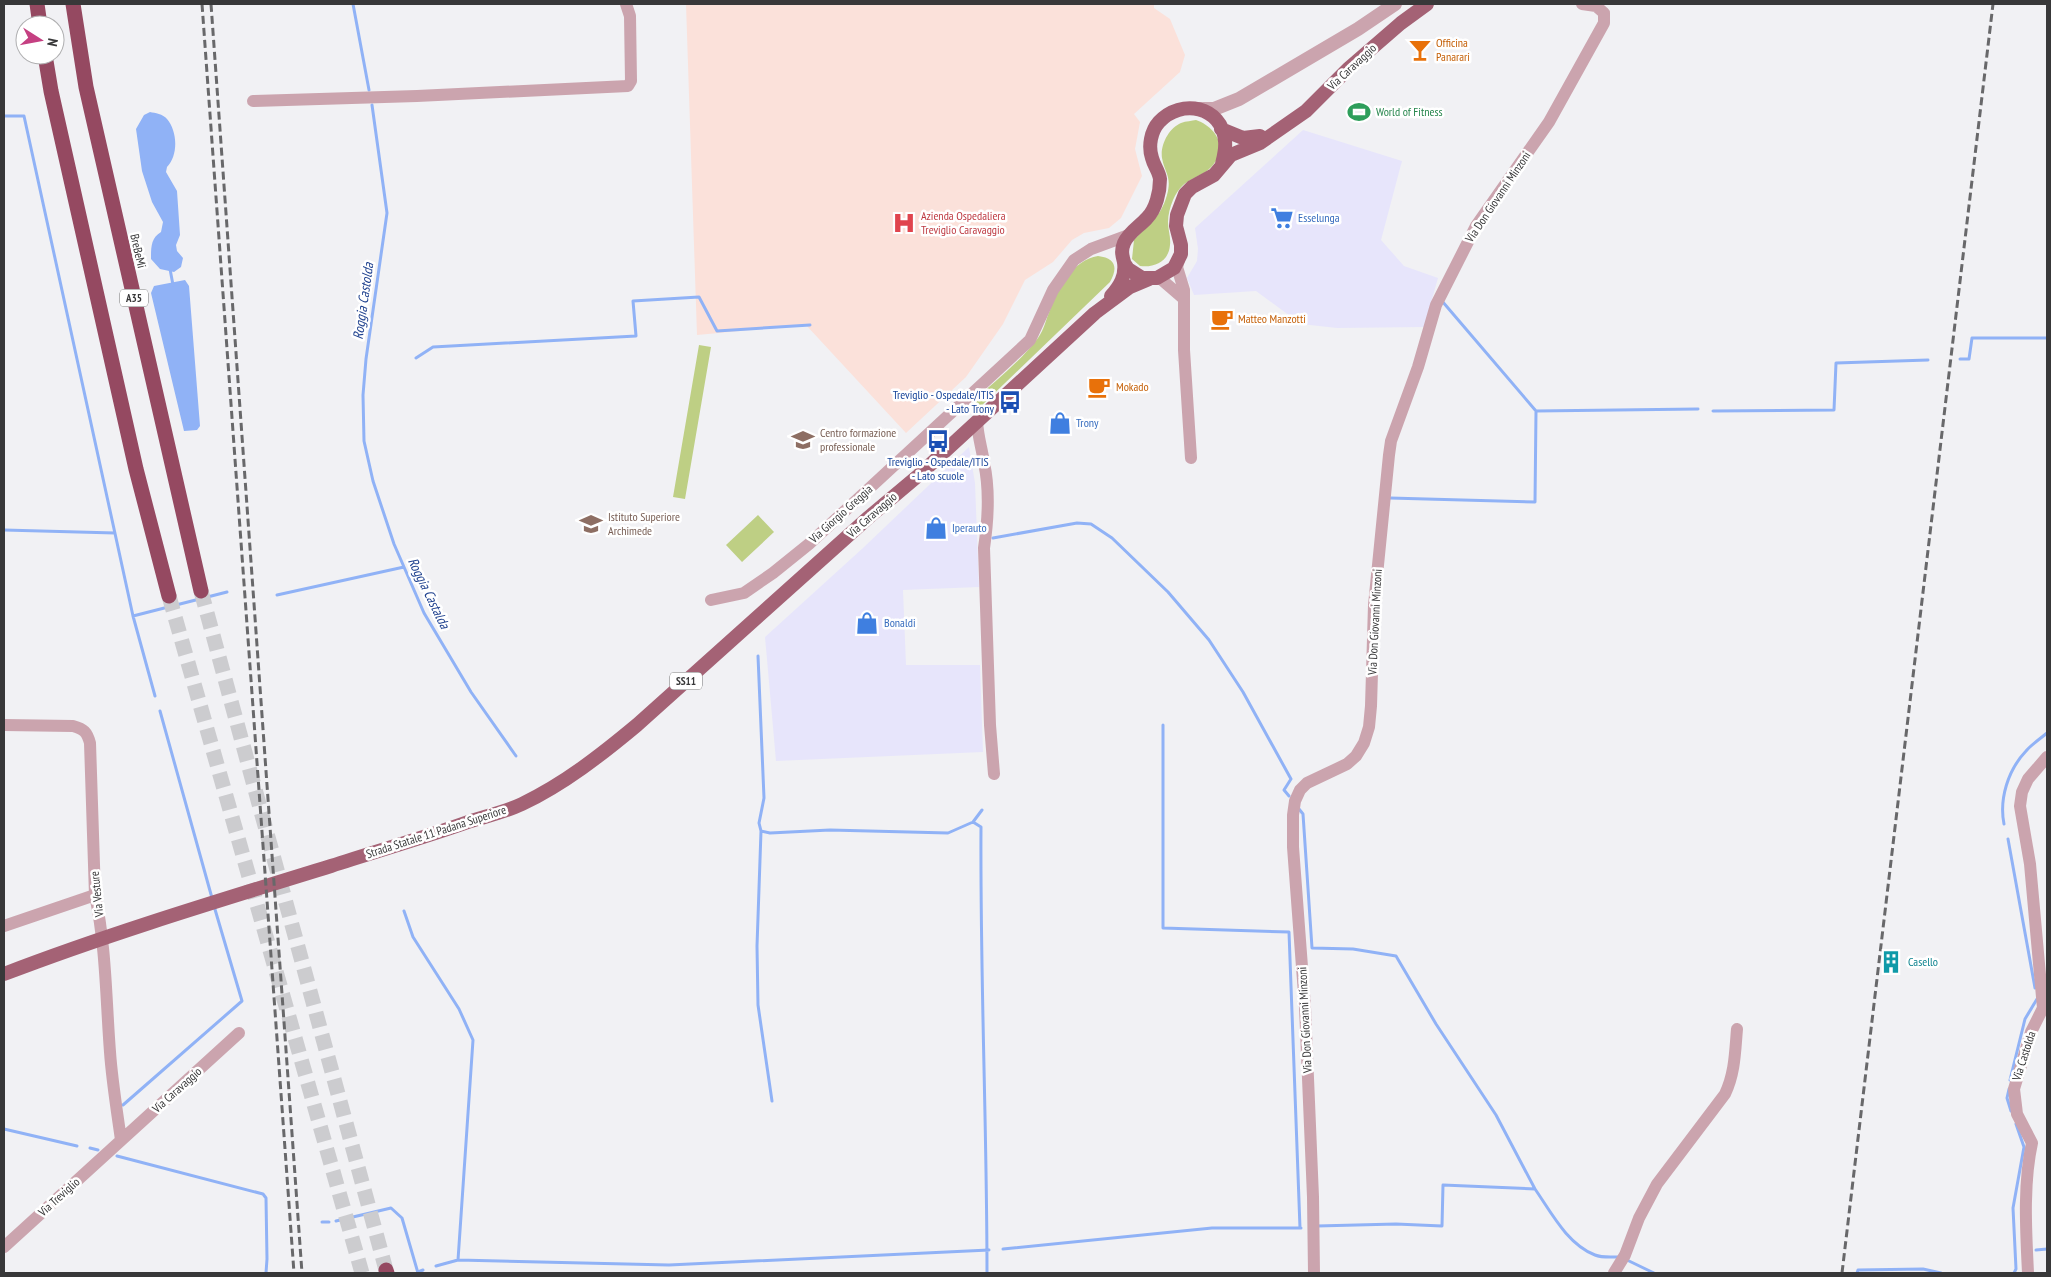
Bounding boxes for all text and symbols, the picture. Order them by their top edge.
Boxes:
north arrow [15,15,65,65]
place label: Officina Panarari [1436,35,1470,64]
text: N [43,37,62,48]
bar icon: Officina Panarari [1407,37,1433,63]
street label: Via Caravaggio [1323,40,1379,94]
sports icon: World of Fitness [1346,99,1372,125]
place label: World of Fitness [1376,104,1443,119]
street label: Via Don Giovanni Minzoni [1461,148,1534,246]
supermarket icon: Esselunga [1269,205,1295,231]
place label: Azienda Ospedaliera Treviglio Caravaggio [921,208,1006,237]
hospital icon: Azienda Ospedaliera Treviglio Caravaggio [891,210,917,236]
place label: Esselunga [1298,210,1340,225]
street label: BreBeMi [127,232,150,270]
water label: Roggia Castolda [349,260,377,340]
road number: A35 [120,290,148,306]
cafe icon: Matteo Manzotti [1209,306,1235,332]
place label: Matteo Manzotti [1238,311,1306,326]
cafe icon: Mokado [1086,374,1112,400]
place label: Mokado [1116,379,1149,394]
place label: Treviglio - Ospedale/ITIS - Lato Trony [893,387,994,416]
bus stop icon: Treviglio - Ospedale/ITIS - Lato Trony [997,389,1023,415]
shop icon: Trony [1047,410,1073,436]
place label: Trony [1076,415,1099,430]
place label: Centro formazione professionale [820,425,896,454]
school or university icon: Centro formazione professionale [790,427,816,453]
bus stop icon: Treviglio - Ospedale/ITIS - Lato scuole [925,428,951,454]
place label: Treviglio - Ospedale/ITIS - Lato scuole [887,454,989,483]
street label: Via Giorgio Greggia [805,481,875,547]
street label: Via Caravaggio [843,489,900,541]
place label: Istituto Superiore Archimede [608,509,680,538]
school or university icon: Istituto Superiore Archimede [578,511,604,537]
shop icon: Iperauto [923,515,949,541]
place label: Iperauto [952,520,987,535]
water label: Roggia Castalda [404,555,455,633]
street label: Via Don Giovanni Minzoni [1364,569,1385,676]
shop icon: Bonaldi [854,610,880,636]
place label: Bonaldi [884,615,916,630]
road number: SS11 [670,672,702,689]
street label: Strada Statale 11 Padana Superiore [364,802,508,861]
street label: Via Vesture [87,870,106,919]
building icon: Casello [1878,949,1904,975]
place label: Casello [1908,954,1938,969]
street label: Via Don Giovanni Minzoni [1294,967,1315,1074]
street label: Via Castolda [2008,1029,2039,1083]
street label: Via Caravaggio [148,1064,204,1116]
street label: Via Treviglio [34,1174,82,1220]

